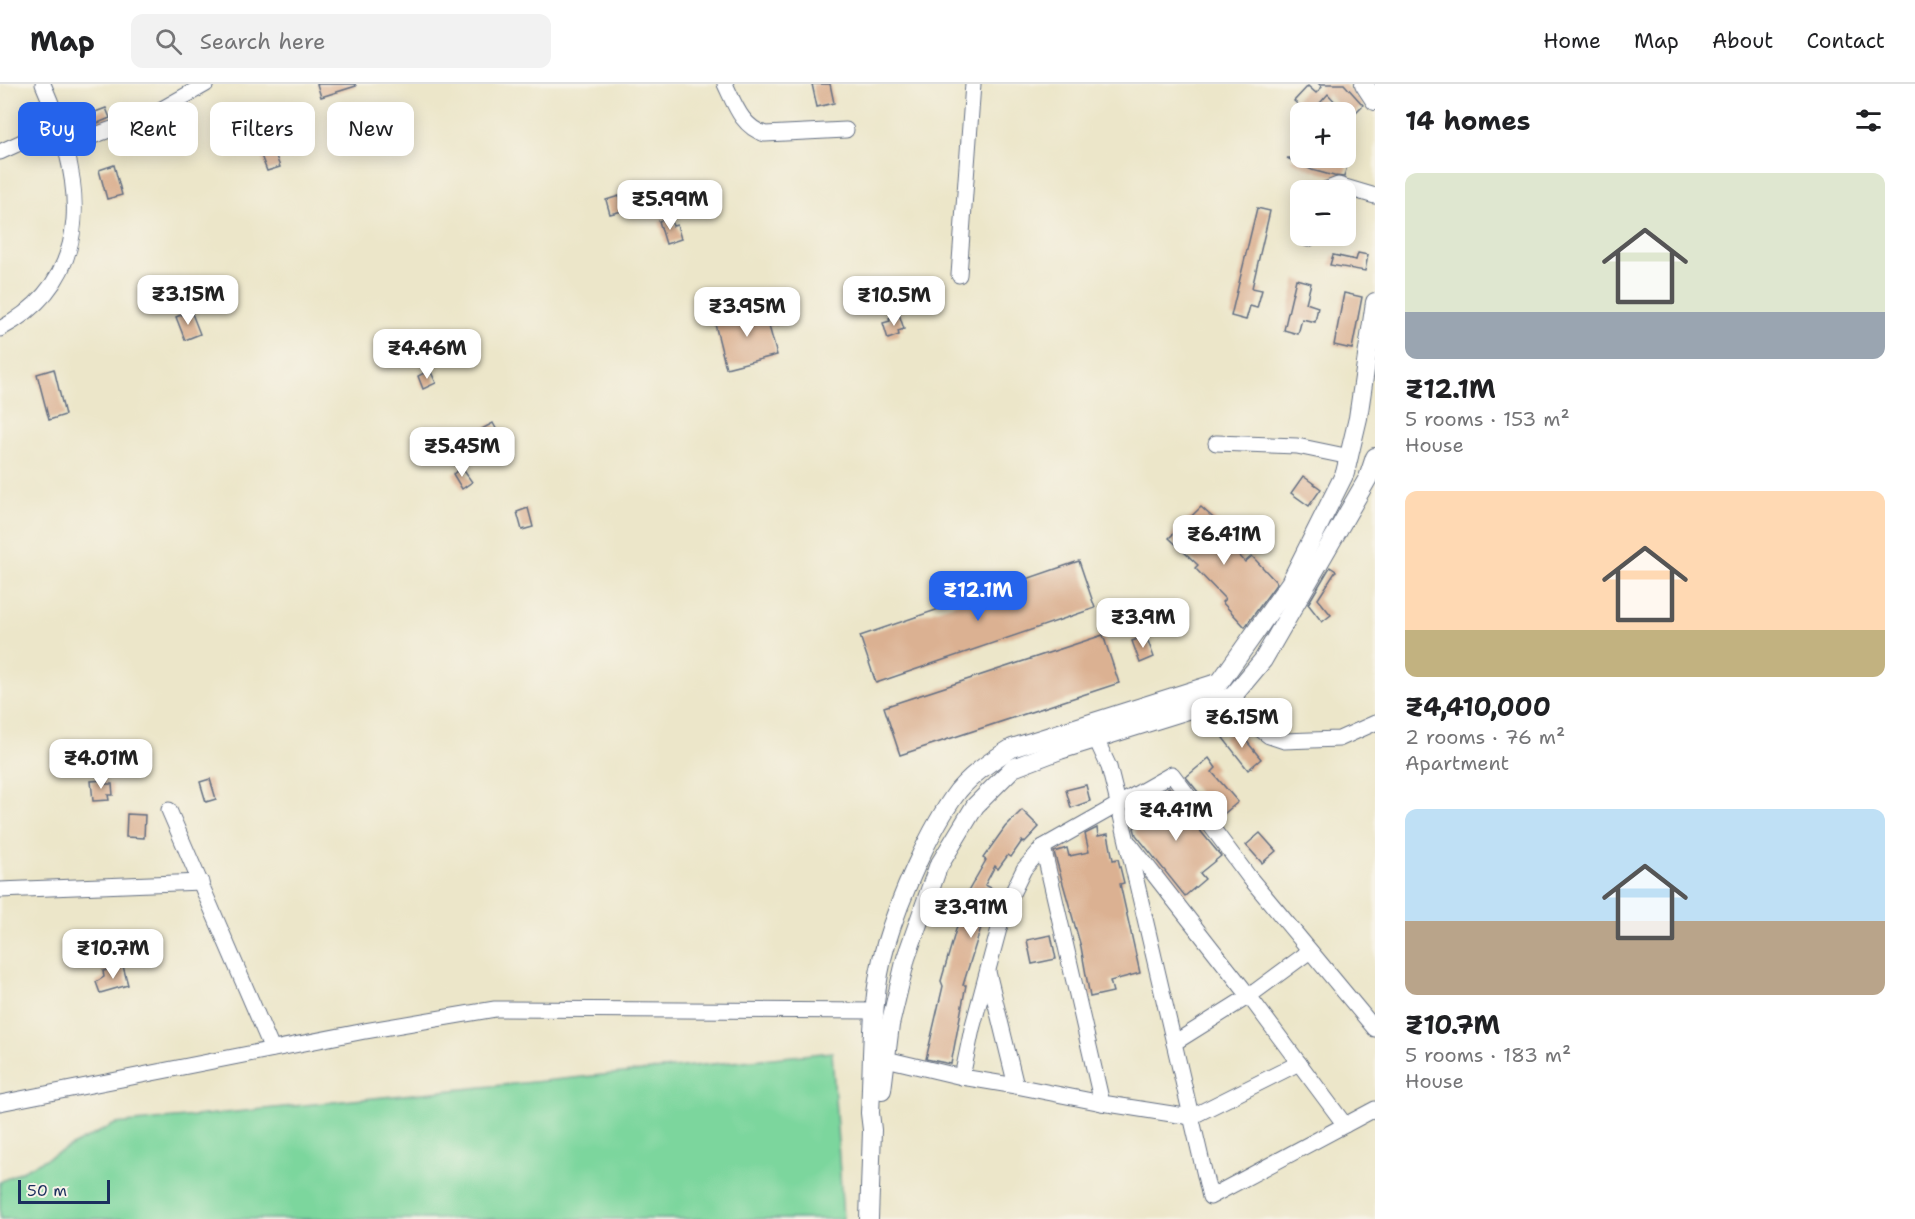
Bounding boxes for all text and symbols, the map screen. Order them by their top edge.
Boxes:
search box [131,14,551,68]
text: Map [30,22,95,60]
icon: search [152,25,185,58]
text: Search here [200,27,325,56]
text: Home [1543,27,1601,55]
text: Map [1634,27,1679,55]
text: About [1712,27,1773,55]
text: Contact [1806,27,1885,55]
chip: Buy [18,102,96,156]
chip: Rent [108,102,198,156]
chip: Filters [210,102,315,156]
chip: New [327,102,414,156]
map controls [1290,102,1356,246]
button: + [1290,102,1356,168]
text: 14 homes [1405,103,1531,138]
icon: filters [1852,104,1885,137]
pin: ₹5.99M [621,180,719,231]
button: − [1290,180,1356,246]
text: ₹5.99M [631,186,709,212]
icon: home [1591,212,1699,320]
pin: ₹3.15M [139,275,237,326]
pin: ₹10.5M [845,276,943,327]
text: ₹3.15M [151,281,225,307]
text: ₹10.5M [857,282,931,308]
pin: ₹3.95M [698,287,796,338]
text: ₹3.95M [708,293,786,319]
pin: ₹4.46M [378,329,476,380]
text: ₹4.46M [387,335,467,361]
text: ₹12.1M [1405,371,1496,406]
text: 5 rooms · 153 m² [1405,406,1570,432]
pin: ₹5.45M [413,427,511,478]
text: House [1405,432,1464,458]
text: ₹5.45M [424,433,500,459]
pin: ₹6.41M [1175,515,1273,566]
text: ₹6.41M [1187,521,1261,547]
icon: home [1591,530,1699,638]
pin: ₹12.1M [929,571,1027,622]
text: ₹12.1M [943,577,1013,603]
pin: ₹3.9M [1101,598,1185,649]
text: ₹3.9M [1110,604,1176,630]
text: ₹4,410,000 [1405,689,1551,724]
pin: ₹6.15M [1193,698,1291,749]
text: ₹6.15M [1205,704,1279,730]
text: 2 rooms · 76 m² [1405,724,1565,750]
pin: ₹4.01M [52,739,150,790]
text: ₹4.01M [63,745,139,771]
text: Apartment [1405,750,1509,776]
pin: ₹4.41M [1127,791,1225,842]
text: ₹4.41M [1139,797,1213,823]
icon: home [1591,848,1699,956]
pin: ₹3.91M [922,888,1020,939]
text: ₹3.91M [934,894,1008,920]
pin: ₹10.7M [64,929,162,980]
text: ₹10.7M [76,935,150,961]
text: ₹10.7M [1405,1007,1500,1042]
text: 5 rooms · 183 m² [1405,1042,1571,1068]
text: House [1405,1068,1464,1094]
scale bar [18,1177,110,1204]
text: 50 m [27,1180,67,1201]

